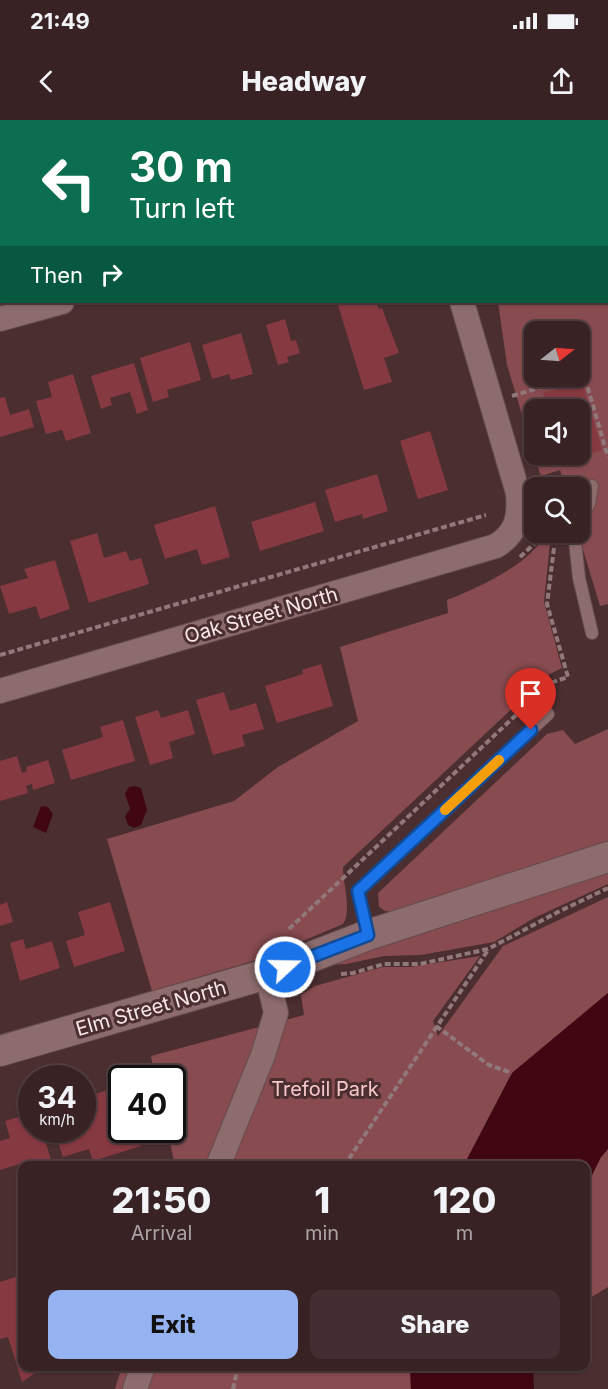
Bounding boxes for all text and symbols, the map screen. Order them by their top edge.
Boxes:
text: 21:49 [30,8,90,34]
icon: back [30,65,63,98]
text: Headway [241,65,367,98]
icon: share [545,65,578,98]
text: 30 m [129,141,233,192]
icon: left [30,144,108,222]
text: Turn left [129,192,235,225]
icon: right [95,258,128,291]
text: Then [30,262,83,288]
north arrow [524,321,590,387]
map controls [524,321,590,543]
button: sound [524,399,590,465]
button: search [524,477,590,543]
street label: Oak Street North [182,582,340,648]
pin [505,668,556,730]
icon: arrive [514,677,547,710]
position arrow [253,935,317,999]
street label: Elm Street North [73,975,229,1041]
speed limit sign: 40 [108,1065,186,1143]
park label: Trefoil Park [271,1077,379,1101]
text: 34 [37,1079,77,1115]
text: km/h [39,1110,75,1129]
text: 21:50 [112,1178,211,1222]
text: 1 [314,1178,330,1222]
text: 120 [433,1178,496,1222]
text: Arrival [131,1221,192,1245]
text: min [305,1221,339,1245]
text: m [456,1221,473,1245]
button: Exit [48,1290,298,1359]
button: Share [310,1290,560,1359]

